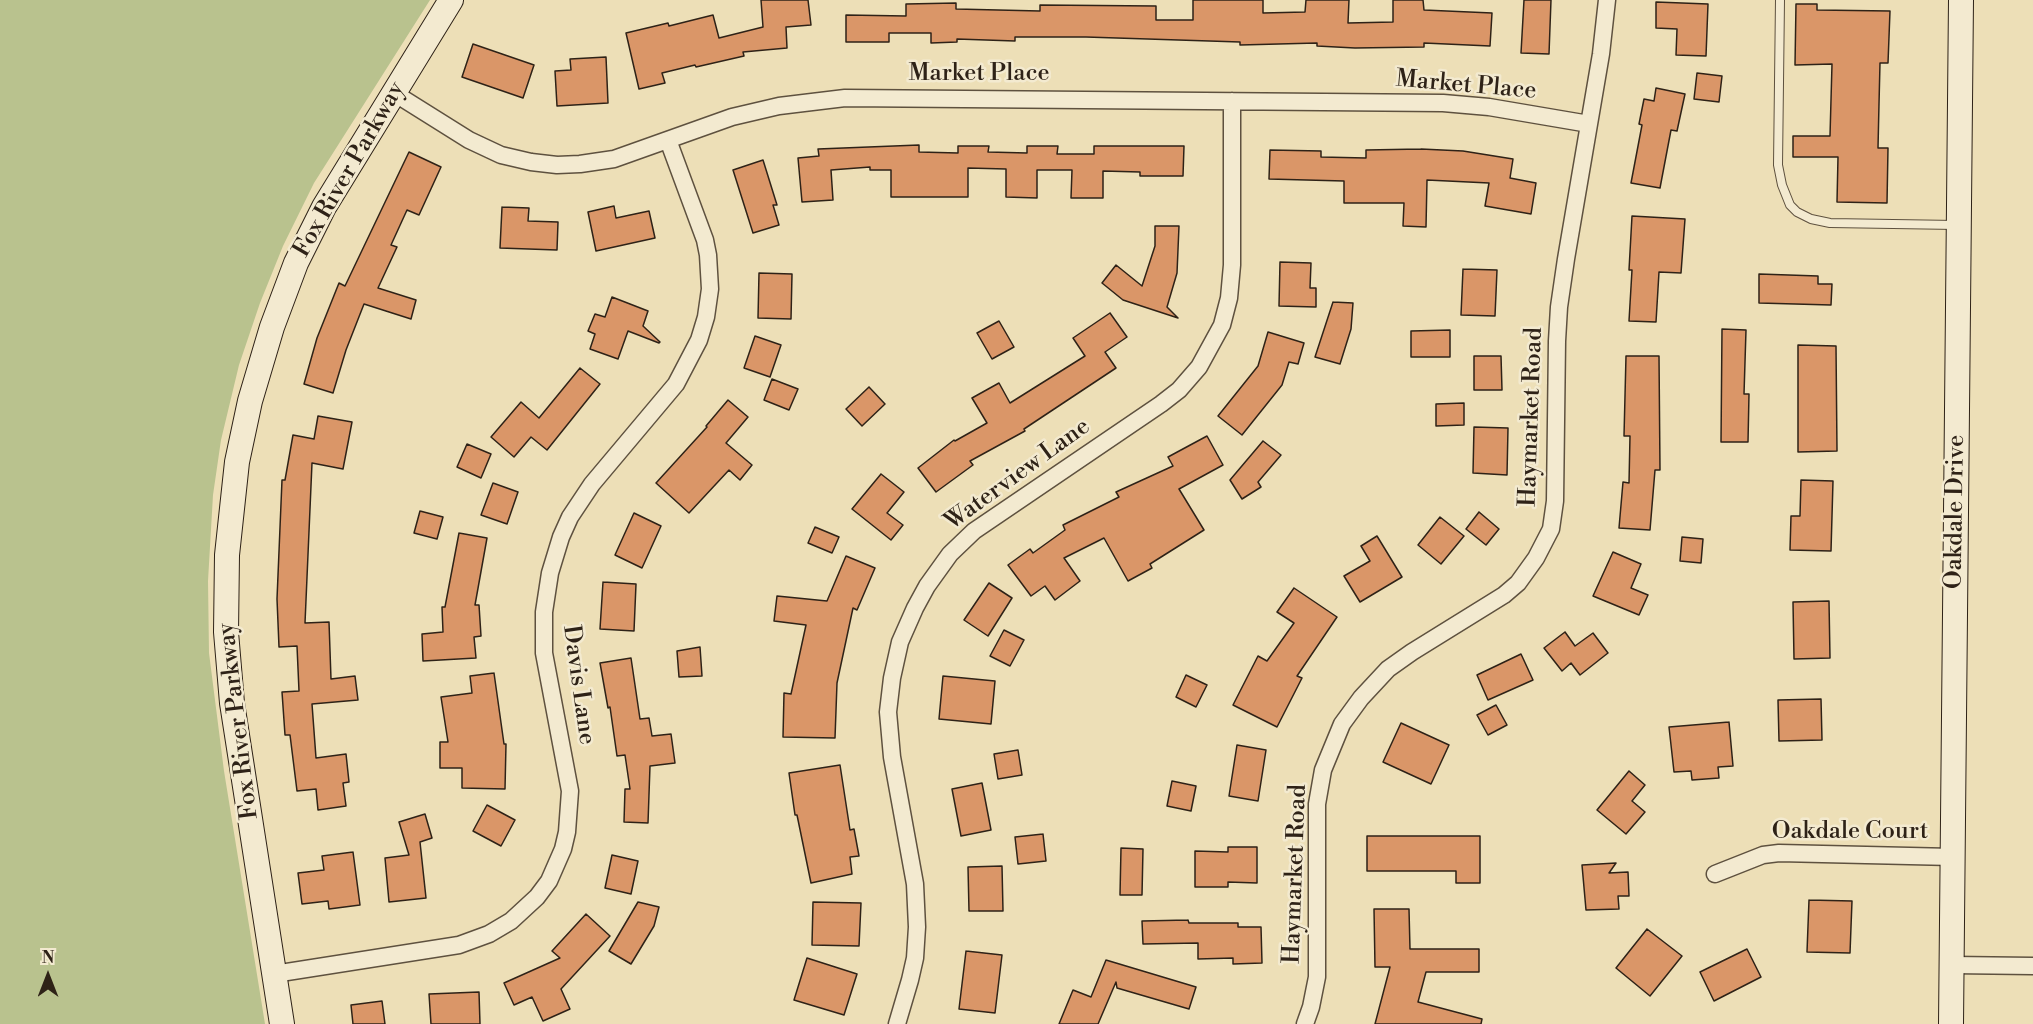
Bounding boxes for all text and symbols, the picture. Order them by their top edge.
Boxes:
street label: Market Place [908,60,1050,88]
street label: Market Place [1394,65,1538,107]
street label: Fox River Parkway [288,77,412,263]
street label: Haymarket Road [1514,327,1550,507]
street label: Waterview Lane [940,413,1096,537]
street label: Oakdale Drive [1940,435,1972,589]
street label: Fox River Parkway [213,621,265,821]
street label: Davis Lane [555,623,601,747]
street label: Haymarket Road [1278,784,1314,964]
street label: Oakdale Court [1772,818,1928,846]
north arrow [18,946,78,1006]
text: N [42,948,54,968]

